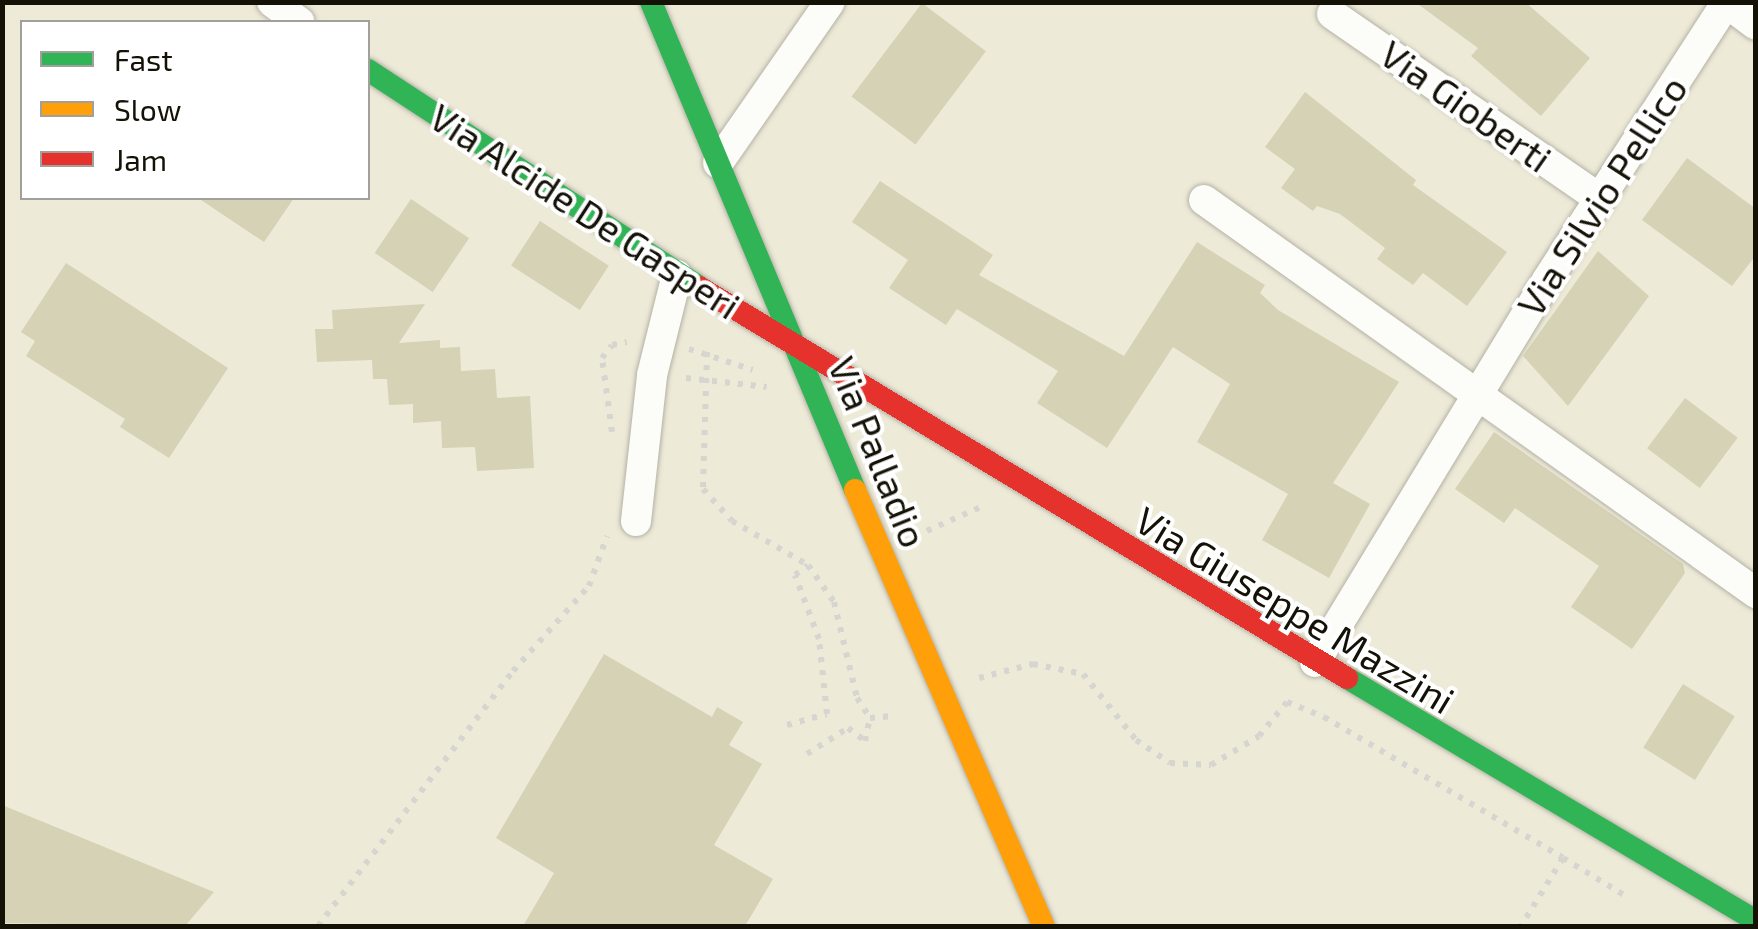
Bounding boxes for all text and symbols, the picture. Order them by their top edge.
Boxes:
legend [20,20,370,200]
street label: Via Gioberti [1372,31,1560,181]
text: Fast [114,41,173,77]
street label: Via Silvio Pellico [1507,67,1697,325]
text: Slow [114,91,181,127]
street label: Via Alcide De Gasperi [421,94,749,328]
text: Jam [114,141,167,177]
street label: Via Palladio [819,350,937,554]
street label: Via Giuseppe Mazzini [1128,497,1462,723]

